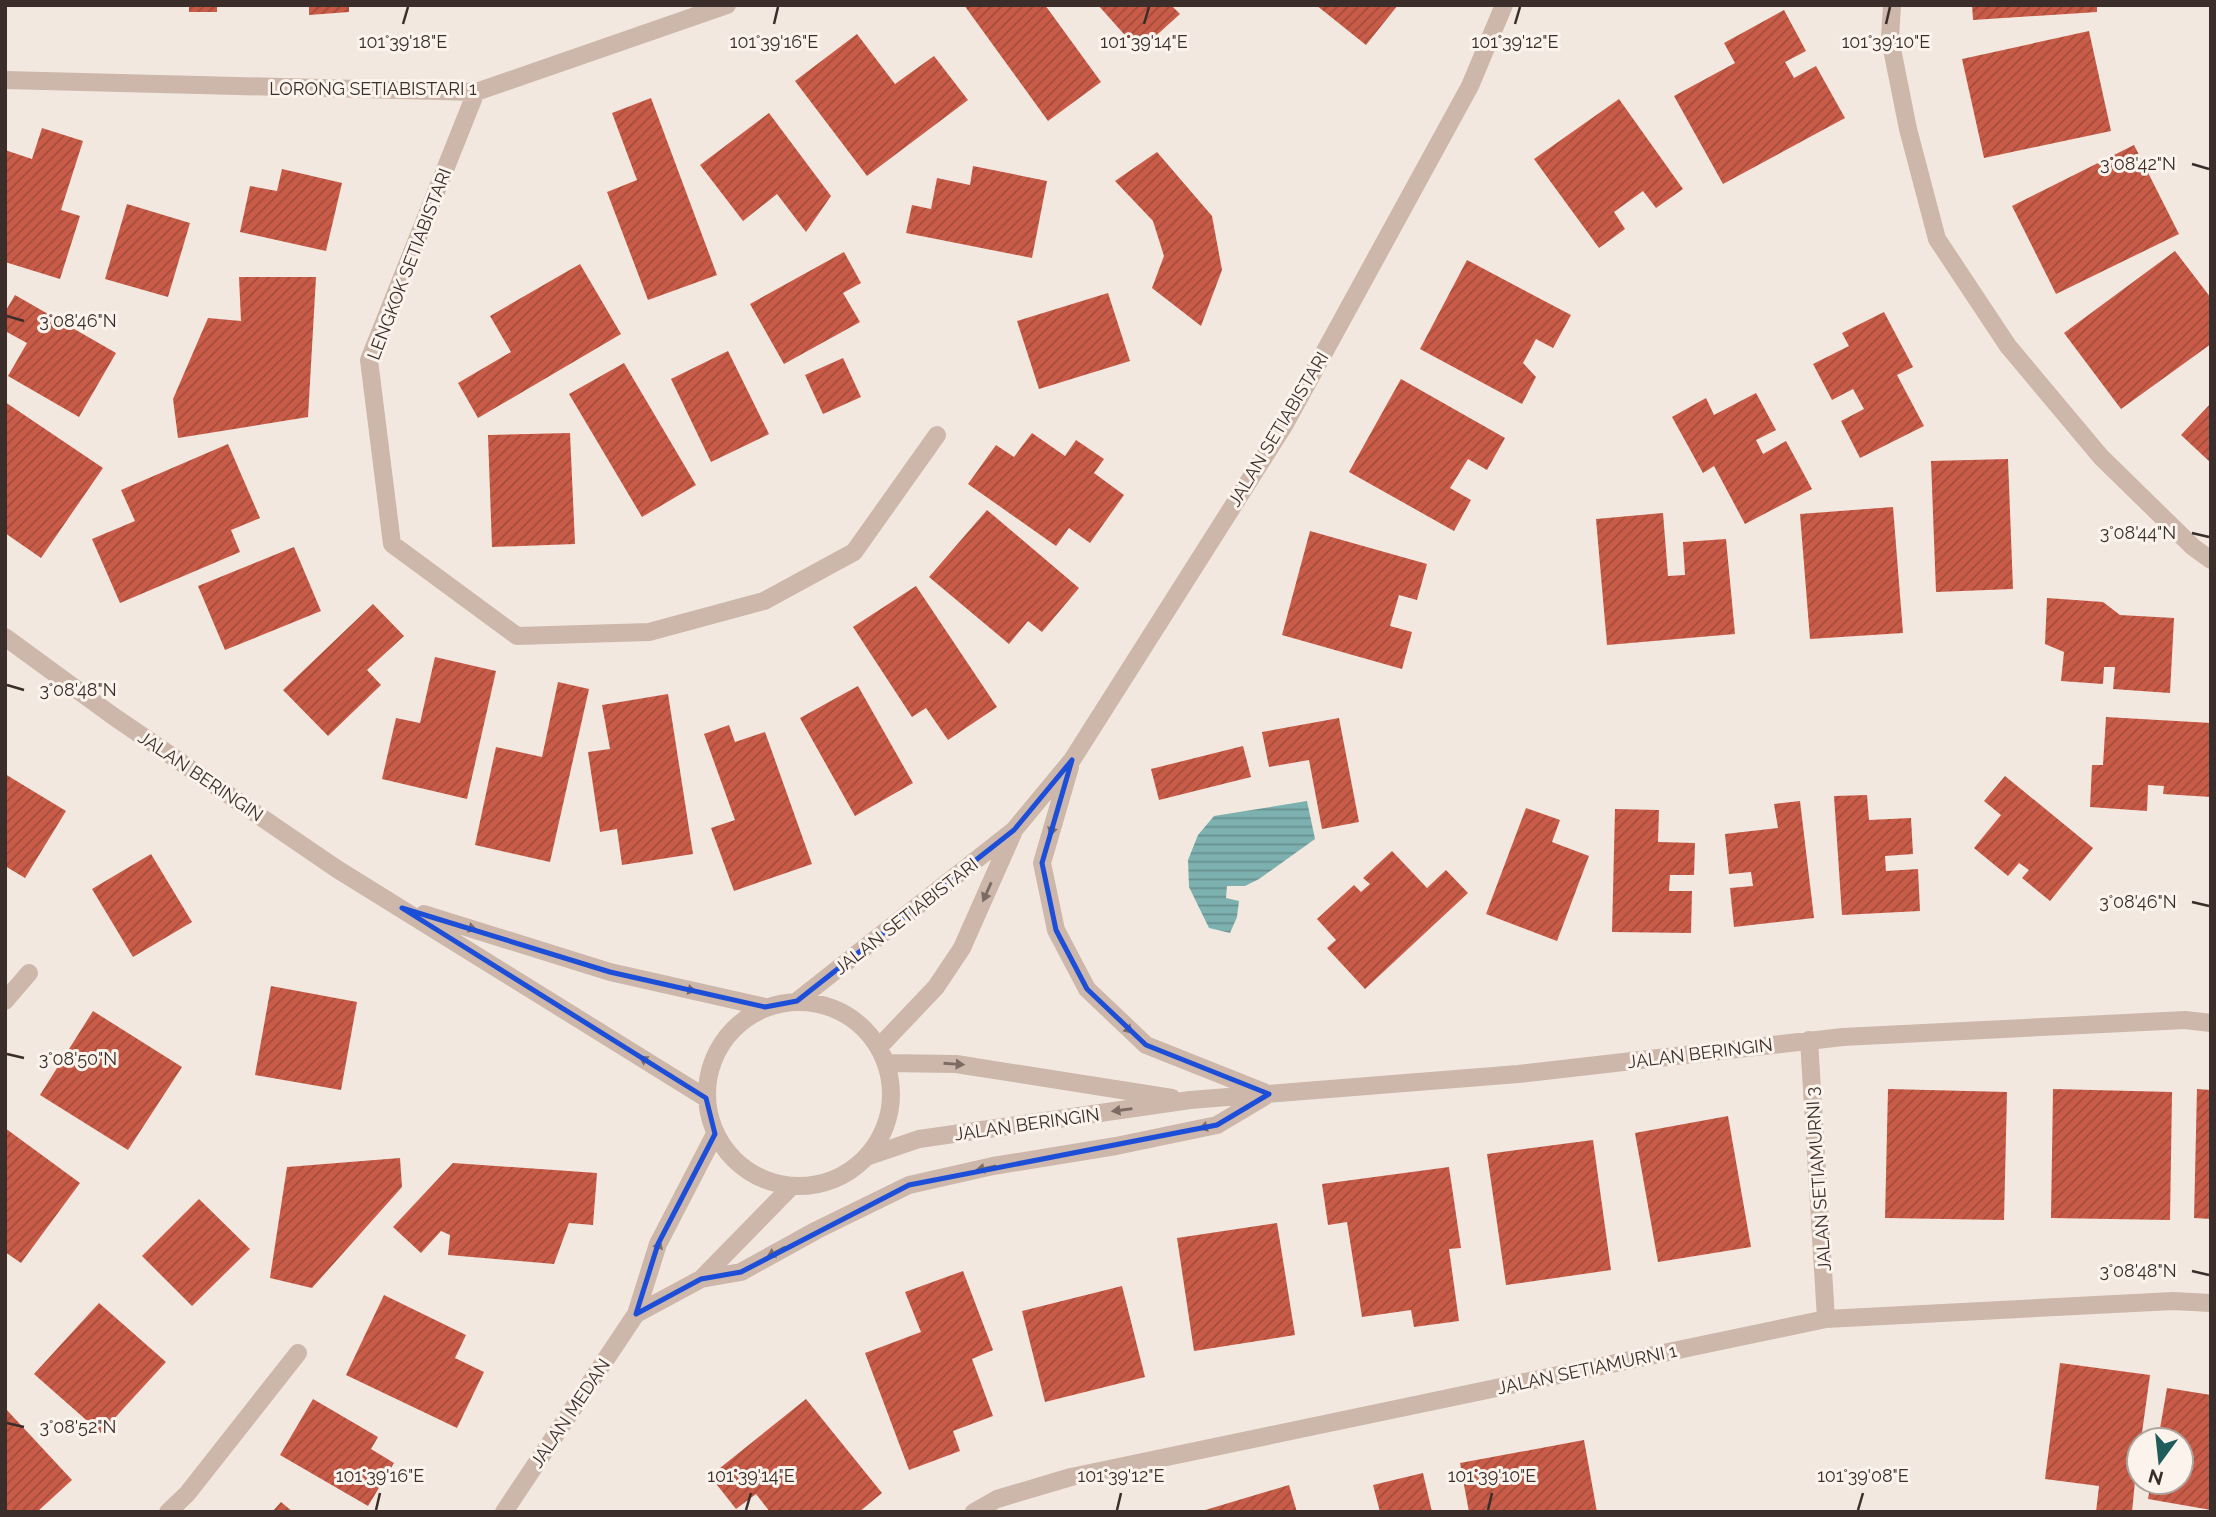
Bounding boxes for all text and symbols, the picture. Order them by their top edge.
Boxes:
text: 101°39'18"E [359,31,447,52]
text: 101°39'16"E [730,31,818,52]
text: 101°39'14"E [1100,31,1188,52]
text: 101°39'12"E [1471,31,1559,52]
text: 101°39'10"E [1842,31,1930,52]
street label: LORONG SETIABISTARI 1 [269,78,477,99]
text: 3°08'42"N [2100,153,2176,174]
street label: LENGKOK SETIABISTARI [363,165,455,363]
text: 3°08'46"N [39,310,117,331]
street label: JALAN SETIABISTARI [1223,348,1333,510]
text: 3°08'44"N [2100,522,2176,543]
text: 3°08'48"N [39,679,117,700]
street label: JALAN BERINGIN [135,726,267,826]
one-way arrow [1047,815,1057,836]
street label: JALAN SETIABISTARI [830,853,982,979]
one-way arrow [981,882,993,902]
text: 3°08'46"N [2099,891,2177,912]
one-way arrow [457,923,478,933]
one-way arrow [675,984,697,995]
one-way arrow [1116,1018,1134,1034]
street label: JALAN BERINGIN [1626,1034,1774,1072]
text: 3°08'50"N [39,1048,117,1069]
one-way arrow [638,1055,658,1068]
one-way arrow [943,1059,965,1070]
street label: JALAN SETIAMURNI 3 [1801,1086,1835,1272]
street label: JALAN BERINGIN [953,1103,1101,1145]
one-way arrow [1111,1105,1133,1116]
one-way arrow [1198,1121,1220,1132]
one-way arrow [975,1162,997,1173]
one-way arrow [652,1239,663,1260]
one-way arrow [767,1246,786,1258]
text: 3°08'48"N [2099,1260,2177,1281]
street label: JALAN SETIAMURNI 1 [1495,1340,1679,1398]
street label: JALAN MEDAN [526,1355,614,1471]
text: 3°08'52"N [40,1416,116,1437]
north arrow [2125,1426,2195,1496]
text: 101°39'16"E [336,1465,424,1486]
text: 101°39'14"E [707,1465,795,1486]
text: 101°39'12"E [1077,1465,1165,1486]
text: 101°39'10"E [1448,1465,1536,1486]
text: 101°39'08"E [1817,1465,1909,1486]
text: N [2146,1465,2165,1490]

